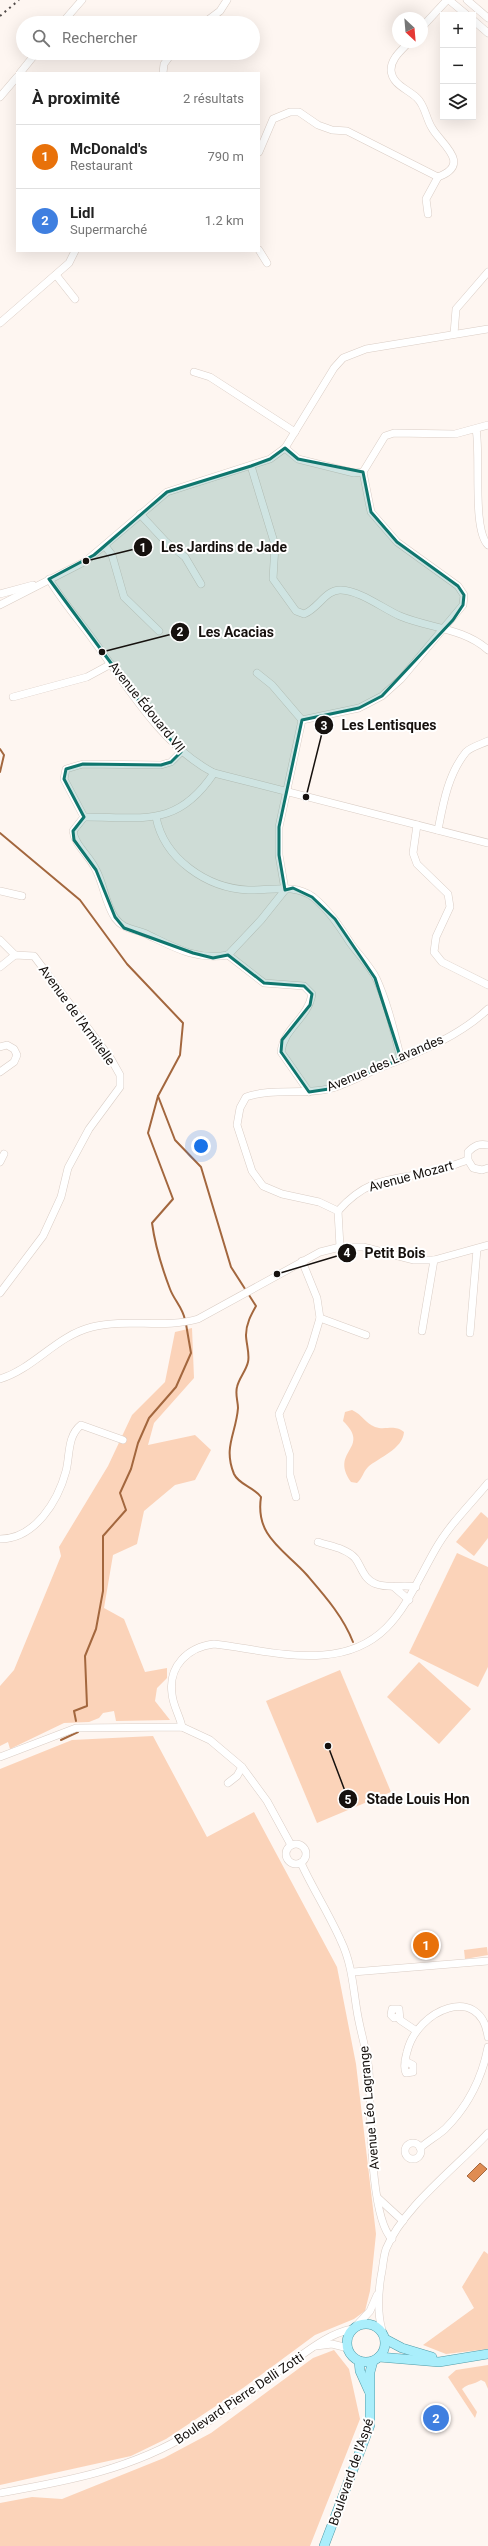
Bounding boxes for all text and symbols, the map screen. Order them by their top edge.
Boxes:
north arrow [392,12,428,48]
map controls [440,12,476,120]
button: + [440,12,476,48]
search box [16,16,260,60]
icon: search [30,27,52,49]
text: Rechercher [62,29,137,47]
button: − [440,48,476,84]
button: layers [440,84,476,120]
text: À proximité [32,88,120,108]
text: 2 résultats [183,91,244,106]
text: McDonald's [70,140,148,158]
text: 1 [41,149,49,164]
text: 790 m [207,149,244,164]
text: Restaurant [70,158,133,173]
text: Lidl [70,204,95,222]
text: 2 [41,213,49,228]
text: 1.2 km [205,213,244,228]
text: Supermarché [70,222,147,237]
callout: Les Jardins de Jade [133,534,295,560]
text: Les Jardins de Jade [161,539,287,555]
text: 1 [140,541,146,555]
callout: Les Acacias [170,619,282,645]
text: Les Acacias [198,624,274,640]
text: 2 [177,625,184,639]
street label: Avenue Édouard VII [106,659,188,755]
callout: Les Lentisques [314,712,445,738]
text: Les Lentisques [342,717,436,733]
text: 3 [321,719,328,733]
street label: Avenue de l'Armitelle [36,962,118,1068]
street label: Avenue des Lavandes [324,1032,446,1094]
your location [191,1136,211,1156]
street label: Avenue Mozart [367,1158,455,1194]
callout: Petit Bois [337,1240,433,1266]
text: Petit Bois [365,1245,425,1261]
text: 4 [344,1246,351,1260]
callout: Stade Louis Hon [338,1786,477,1812]
text: Stade Louis Hon [366,1791,470,1807]
text: 5 [345,1793,352,1807]
pin: 1 [413,1930,439,1960]
street label: Avenue Léo Lagrange [356,2045,382,2171]
street label: Boulevard Pierre Delli Zotti [172,2349,306,2447]
pin: 2 [423,2403,449,2433]
street label: Boulevard de l'Aspé [326,2416,376,2528]

